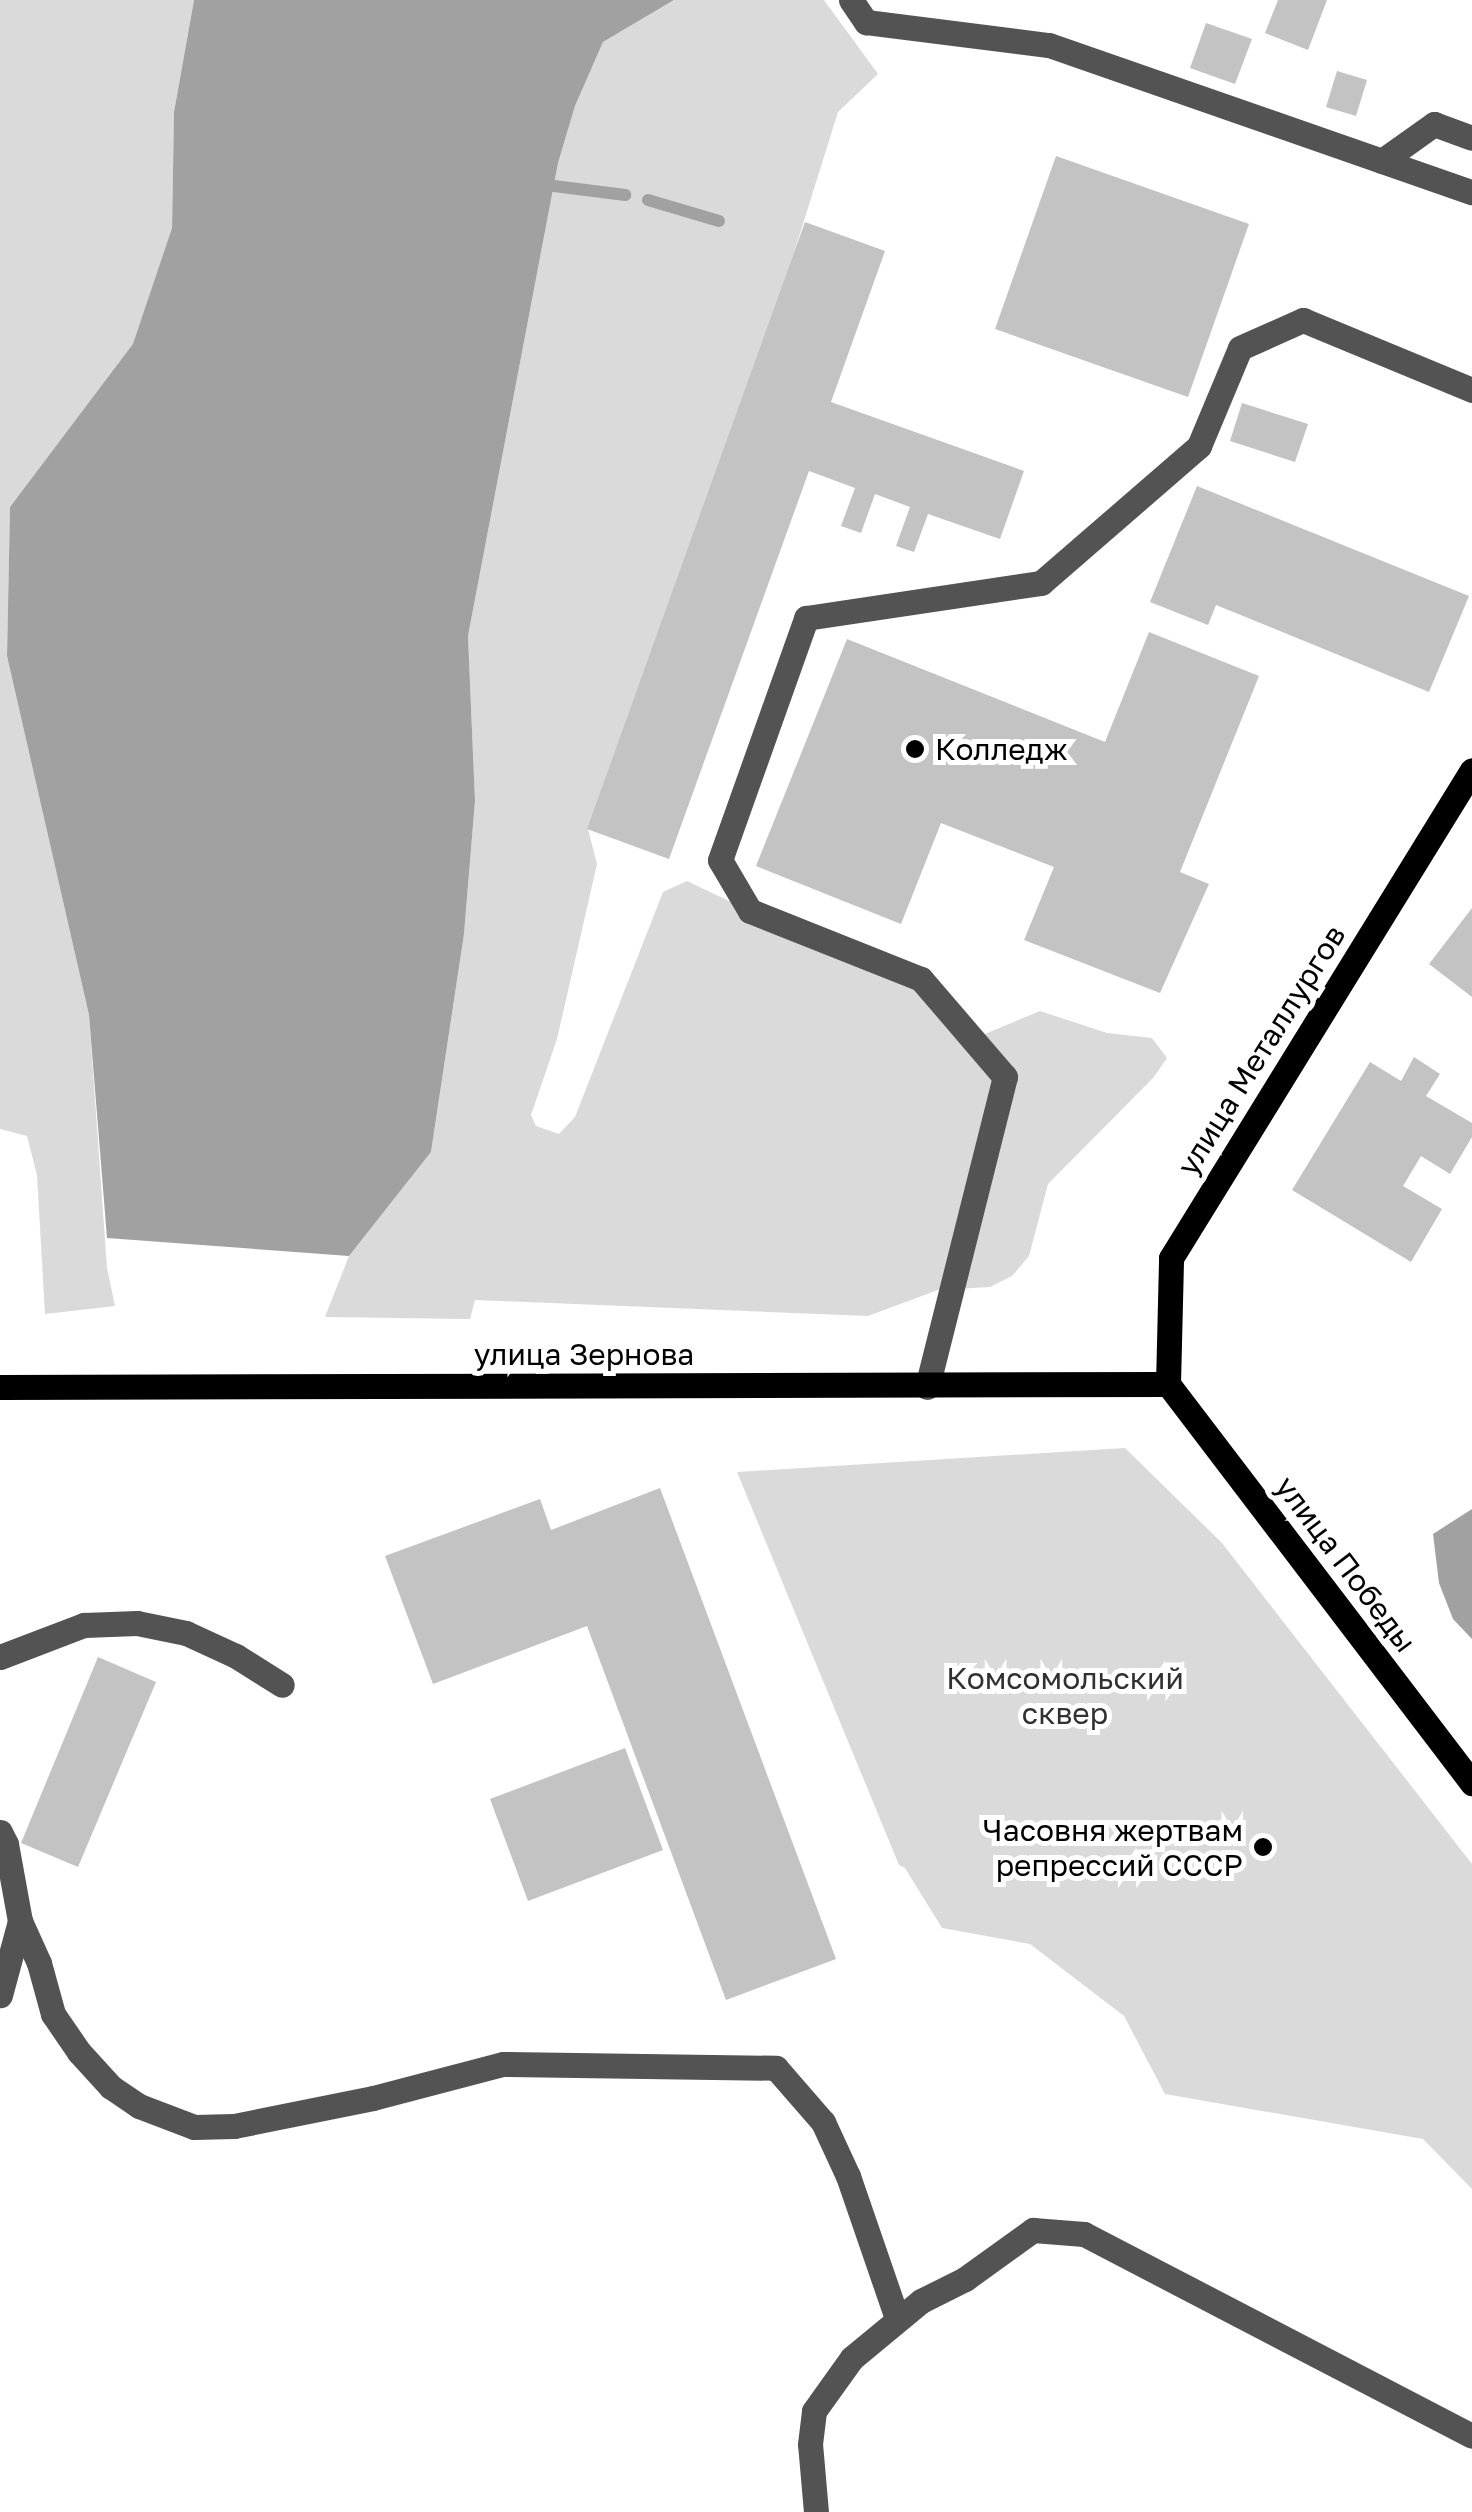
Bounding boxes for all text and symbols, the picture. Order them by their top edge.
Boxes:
place label: Колледж [935,731,1068,767]
marker: Колледж [904,738,926,760]
street label: улица Металлургов [1169,918,1353,1182]
street label: улица Зернова [474,1336,694,1372]
street label: улица Победы [1268,1469,1424,1659]
park label: Комсомольский сквер [946,1660,1184,1730]
place label: Часовня жертвам репрессий СССР [983,1812,1243,1882]
marker: Часовня жертвам репрессий СССР [1252,1836,1274,1858]

